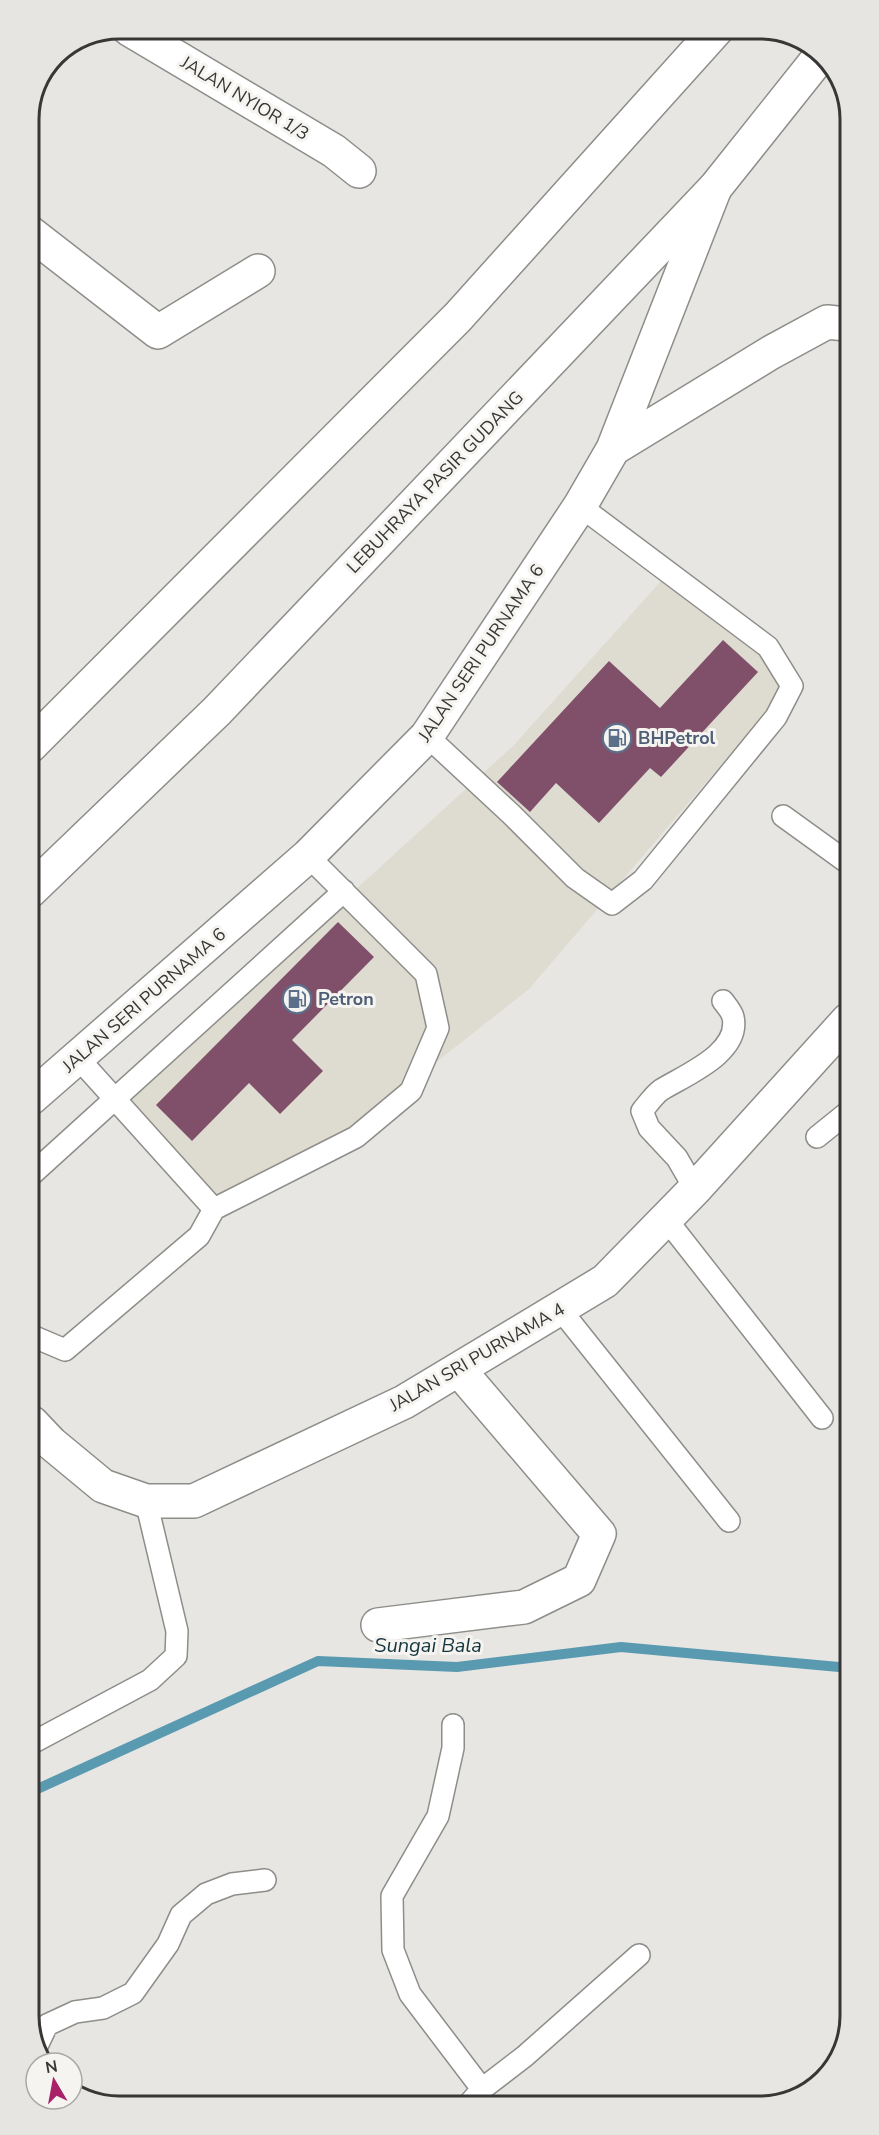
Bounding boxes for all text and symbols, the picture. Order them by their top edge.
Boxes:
street label: JALAN NYIOR 1/3 [176,50,314,146]
street label: LEBUHRAYA PASIR GUDANG [341,386,529,578]
street label: JALAN SERI PURNAMA 6 [412,560,549,747]
fuel station icon: BHPetrol [601,722,633,754]
place label: BHPetrol [638,726,715,750]
street label: JALAN SERI PURNAMA 6 [56,922,231,1078]
fuel station icon: Petron [281,983,313,1015]
place label: Petron [318,987,374,1011]
street label: JALAN SRI PURNAMA 4 [384,1297,569,1418]
water label: Sungai Bala [374,1632,482,1659]
north arrow [24,2051,84,2111]
text: N [44,2055,59,2079]

